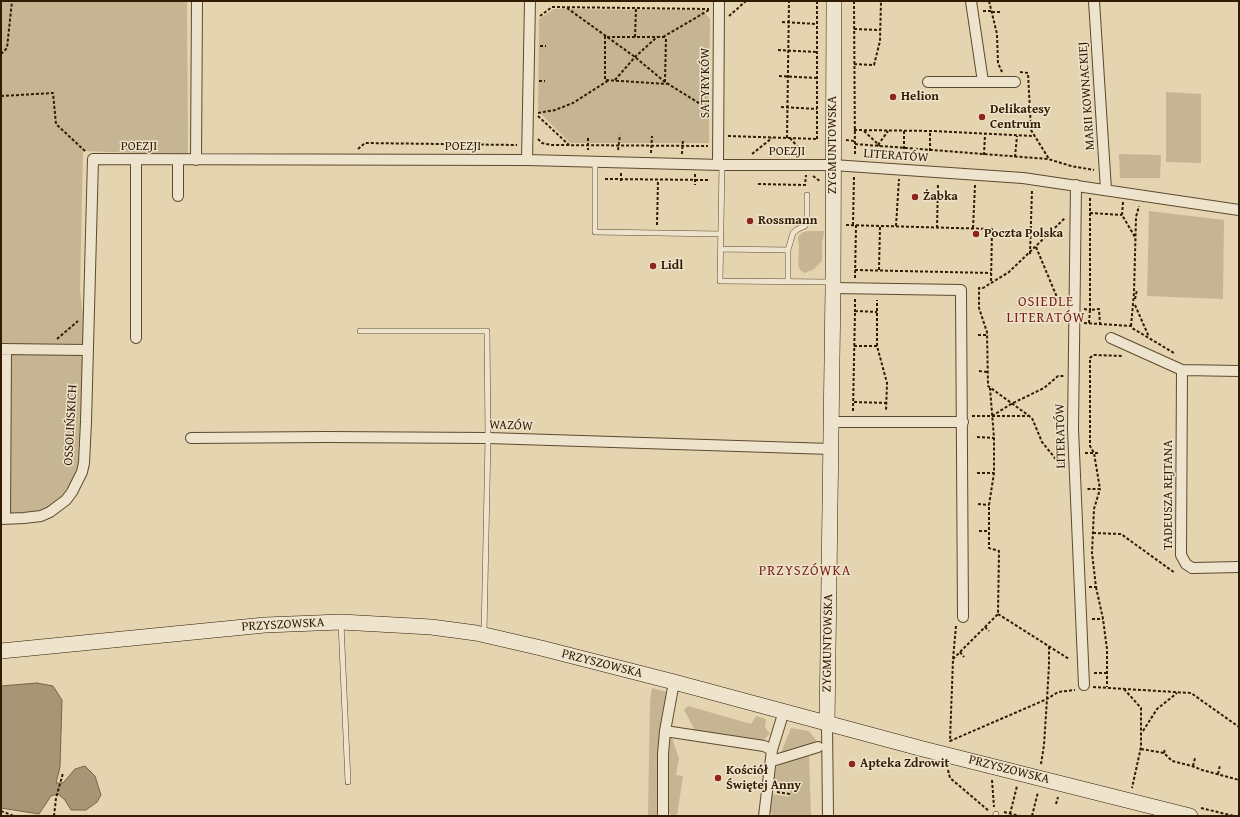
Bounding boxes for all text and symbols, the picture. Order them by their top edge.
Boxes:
street label: MARII KOWNACKIEJ [1075,41,1099,151]
street label: SATYRYKÓW [698,48,714,118]
place label: Helion [901,89,939,105]
marker: Helion [888,92,898,102]
street label: ZYGMUNTOWSKA [825,96,841,194]
place label: Delikatesy Centrum [990,102,1051,133]
marker: Delikatesy Centrum [977,112,987,122]
street label: POEZJI [121,139,157,155]
street label: POEZJI [445,139,481,155]
street label: POEZJI [769,144,805,160]
street label: LITERATÓW [863,146,929,166]
place label: Żabka [923,189,958,205]
marker: Żabka [910,192,920,202]
place label: Rossmann [758,213,817,229]
marker: Rossmann [745,216,755,226]
place label: Poczta Polska [984,226,1063,242]
marker: Poczta Polska [971,229,981,239]
place label: Lidl [661,258,683,274]
marker: Lidl [648,261,658,271]
district label: OSIEDLE LITERATÓW [1006,294,1086,326]
street label: OSSOLIŃSKICH [61,384,81,466]
street label: LITERATÓW [1053,403,1069,469]
street label: WAZÓW [489,417,533,435]
street label: TADEUSZA REJTANA [1161,440,1177,550]
district label: PRZYSZÓWKA [759,563,851,579]
street label: ZYGMUNTOWSKA [819,594,837,692]
street label: PRZYSZOWSKA [241,615,325,635]
street label: PRZYSZOWSKA [560,646,644,682]
street label: PRZYSZOWSKA [967,752,1051,788]
place label: Apteka Zdrowit [860,756,949,772]
marker: Apteka Zdrowit [847,759,857,769]
place label: Kościół Świętej Anny [726,763,801,794]
marker: Kościół Świętej Anny [713,773,723,783]

